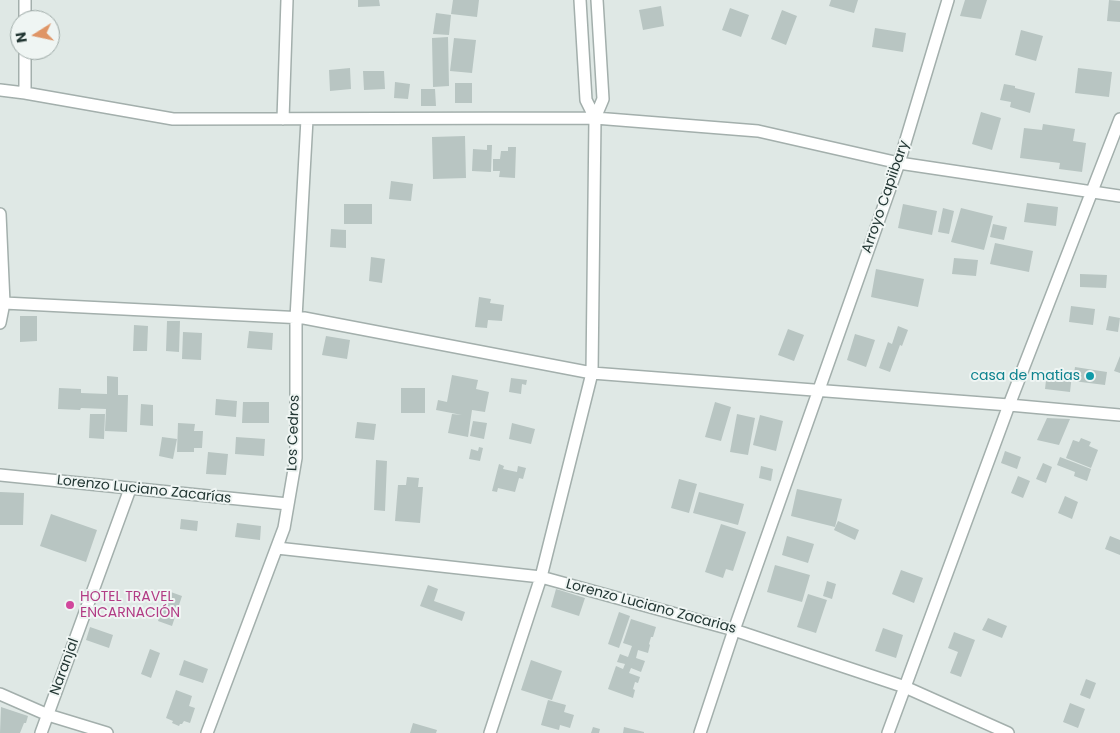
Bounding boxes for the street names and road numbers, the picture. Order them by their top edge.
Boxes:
street label: Arroyo Capiibary [859,138,913,256]
street label: Los Cedros [284,394,304,472]
street label: Lorenzo Luciano Zacarías [56,472,232,508]
street label: Lorenzo Luciano Zacarias [564,576,738,638]
street label: Naranjal [47,636,83,698]

